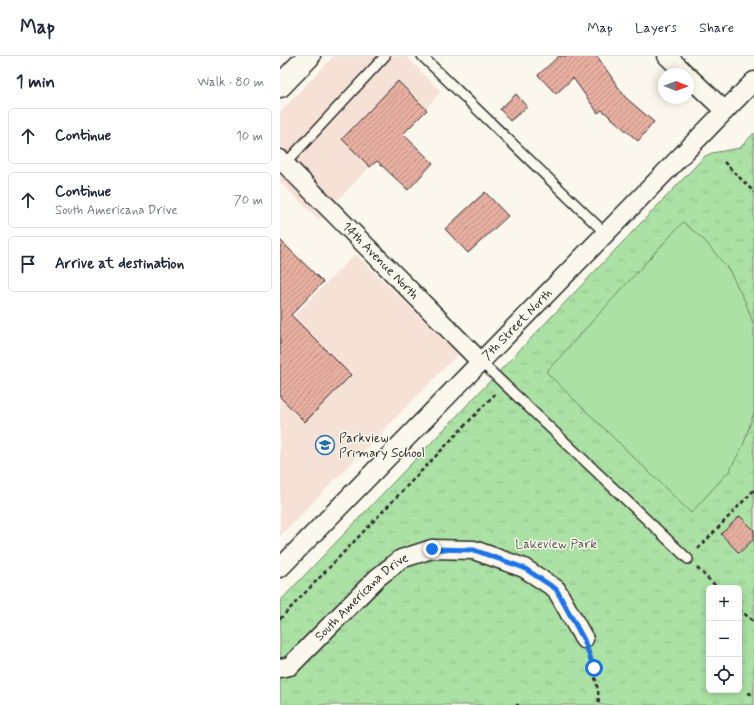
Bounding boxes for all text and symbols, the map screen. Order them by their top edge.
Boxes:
text: Map [20,15,55,40]
text: Map [587,19,613,37]
text: Layers [635,19,677,37]
text: Share [699,19,734,37]
north arrow [658,68,694,104]
text: 1 min [16,71,55,93]
text: Walk · 80 m [197,74,264,91]
icon: ahead [17,125,39,147]
text: Continue [55,126,111,146]
text: 10 m [236,128,263,145]
text: Continue [55,182,111,202]
icon: ahead [17,189,39,211]
text: 70 m [234,192,263,209]
text: South Americana Drive [55,202,178,219]
street label: 14th Avenue North [339,218,423,303]
icon: arrive [17,253,39,275]
text: Arrive at destination [55,254,184,274]
street label: 7th Street North [478,285,556,364]
place label: Parkview Primary School [339,430,425,462]
school or university icon: Parkview Primary School [314,434,336,456]
park label: Lakeview Park [515,536,597,553]
route end [423,540,441,558]
street label: South Americana Drive [311,549,410,645]
map controls [706,585,742,693]
button: + [706,585,742,621]
button: − [706,621,742,657]
button: locate [706,657,742,693]
route start [585,659,603,677]

